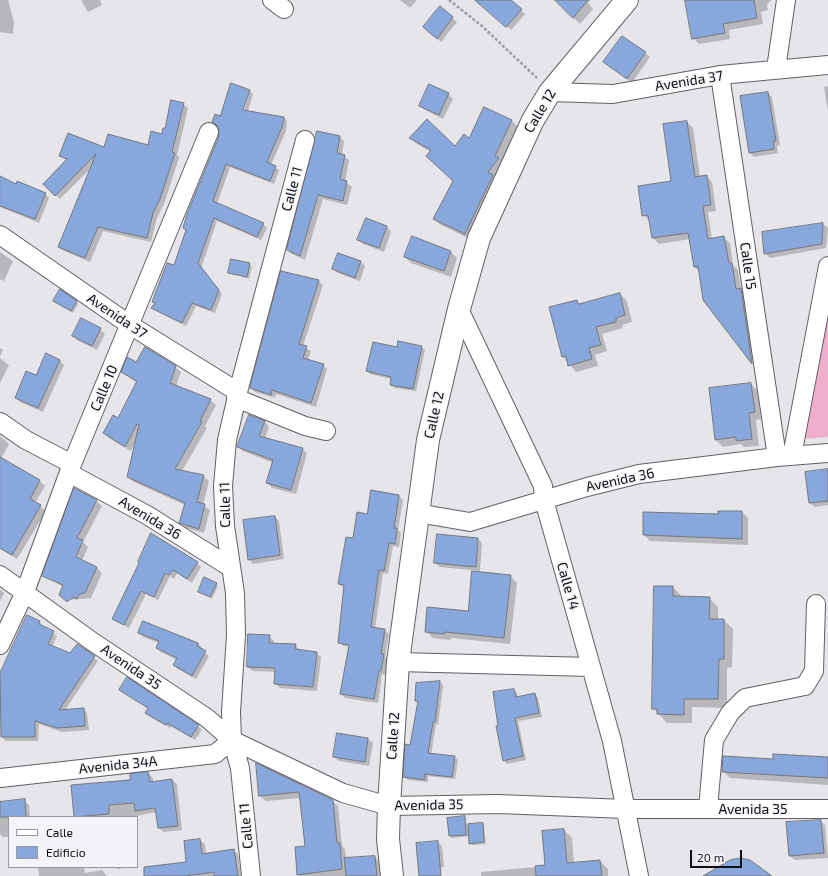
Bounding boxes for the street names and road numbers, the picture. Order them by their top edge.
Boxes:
street label: Avenida 37 [654,67,724,95]
street label: Calle 12 [520,86,560,136]
street label: Calle 11 [278,165,306,213]
street label: Calle 15 [736,241,760,291]
street label: Avenida 37 [84,290,150,342]
street label: Calle 10 [87,362,121,414]
street label: Calle 12 [420,390,448,440]
street label: Avenida 36 [584,465,656,495]
street label: Calle 11 [216,482,234,528]
street label: Avenida 36 [116,493,184,543]
street label: Calle 14 [553,560,583,612]
street label: Avenida 35 [98,641,164,693]
street label: Calle 12 [383,711,403,761]
street label: Avenida 34A [78,753,158,777]
street label: Avenida 35 [394,796,464,814]
street label: Avenida 35 [718,801,788,817]
street label: Calle 11 [236,802,256,850]

